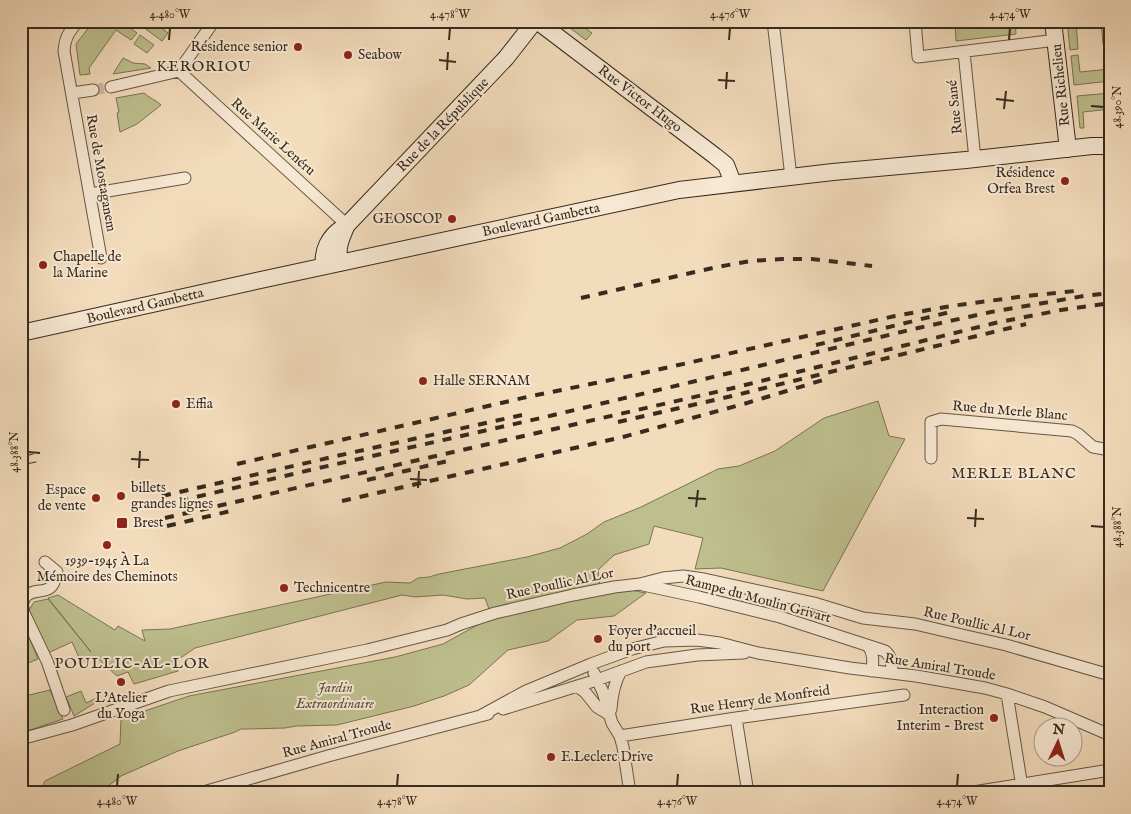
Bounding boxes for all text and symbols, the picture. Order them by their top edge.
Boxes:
text: 4.480°W [150,7,191,22]
text: 4.478°W [430,7,471,22]
text: 4.476°W [710,7,751,22]
text: 4.474°W [989,7,1031,22]
place label: Résidence senior [190,38,288,56]
marker: Résidence senior [292,41,304,53]
street label: Rue Richelieu [1048,43,1074,127]
place label: Seabow [358,46,403,64]
marker: Seabow [342,49,354,61]
district label: KERORIOU [156,57,252,76]
street label: Rue Victor Hugo [594,61,686,137]
street label: Rue de la République [393,74,493,176]
street label: Rue Sané [943,78,967,135]
text: 48.390°N [1110,85,1125,128]
street label: Rue Marie Lenéru [227,94,319,180]
street label: Rue de Mostaganem [82,113,120,233]
place label: Résidence Orfea Brest [987,164,1056,198]
marker: Résidence Orfea Brest [1059,175,1071,187]
street label: Boulevard Gambetta [481,199,602,241]
place label: GEOSCOP [373,210,442,228]
marker: GEOSCOP [446,213,458,225]
place label: Chapelle de la Marine [53,248,122,282]
marker: Chapelle de la Marine [37,259,49,271]
street label: Boulevard Gambetta [85,284,206,328]
place label: Halle SERNAM [433,372,530,390]
marker: Halle SERNAM [417,375,429,387]
place label: Effia [186,395,214,413]
street label: Rue du Merle Blanc [952,397,1068,425]
marker: Effia [170,398,182,410]
text: 48.388°N [7,431,22,473]
district label: MERLE BLANC [951,464,1077,483]
place label: billets grandes lignes [131,479,213,513]
place label: Espace de vente [38,481,87,515]
marker: billets grandes lignes [115,490,127,502]
marker: Espace de vente [90,492,102,504]
text: 48.388°N [1110,506,1125,548]
place label: Brest [133,514,164,532]
marker: Brest [115,516,129,530]
marker: 1939-1945 À La Mémoire des Cheminots [101,539,113,551]
place label: 1939-1945 À La Mémoire des Cheminots [36,551,178,586]
street label: Rue Poullic Al Lor [505,564,615,604]
street label: Rampe du Moulin Grivart [683,571,833,627]
place label: Technicentre [294,579,371,597]
marker: Technicentre [278,582,290,594]
street label: Rue Poullic Al Lor [922,603,1032,645]
place label: Foyer d'accueil du port [608,622,696,656]
marker: Foyer d'accueil du port [592,633,604,645]
street label: Rue Amiral Troude [883,649,997,685]
district label: POULLIC-AL-LOR [55,654,210,673]
marker: L'Atelier du Yoga [115,676,127,688]
park label: Jardin Extraordinaire [295,679,374,713]
street label: Rue Henry de Monfreid [689,681,832,719]
place label: L'Atelier du Yoga [95,689,147,723]
place label: Interaction Interim - Brest [896,701,985,735]
marker: Interaction Interim - Brest [988,712,1000,724]
street label: Rue Amiral Troude [280,716,394,762]
north arrow [1034,716,1084,766]
text: N [1051,721,1066,739]
place label: E.Leclerc Drive [561,748,654,766]
marker: E.Leclerc Drive [545,751,557,763]
text: 4.480°W [97,794,138,809]
text: 4.478°W [377,794,418,809]
text: 4.476°W [657,794,698,809]
text: 4.474°W [936,794,978,809]

